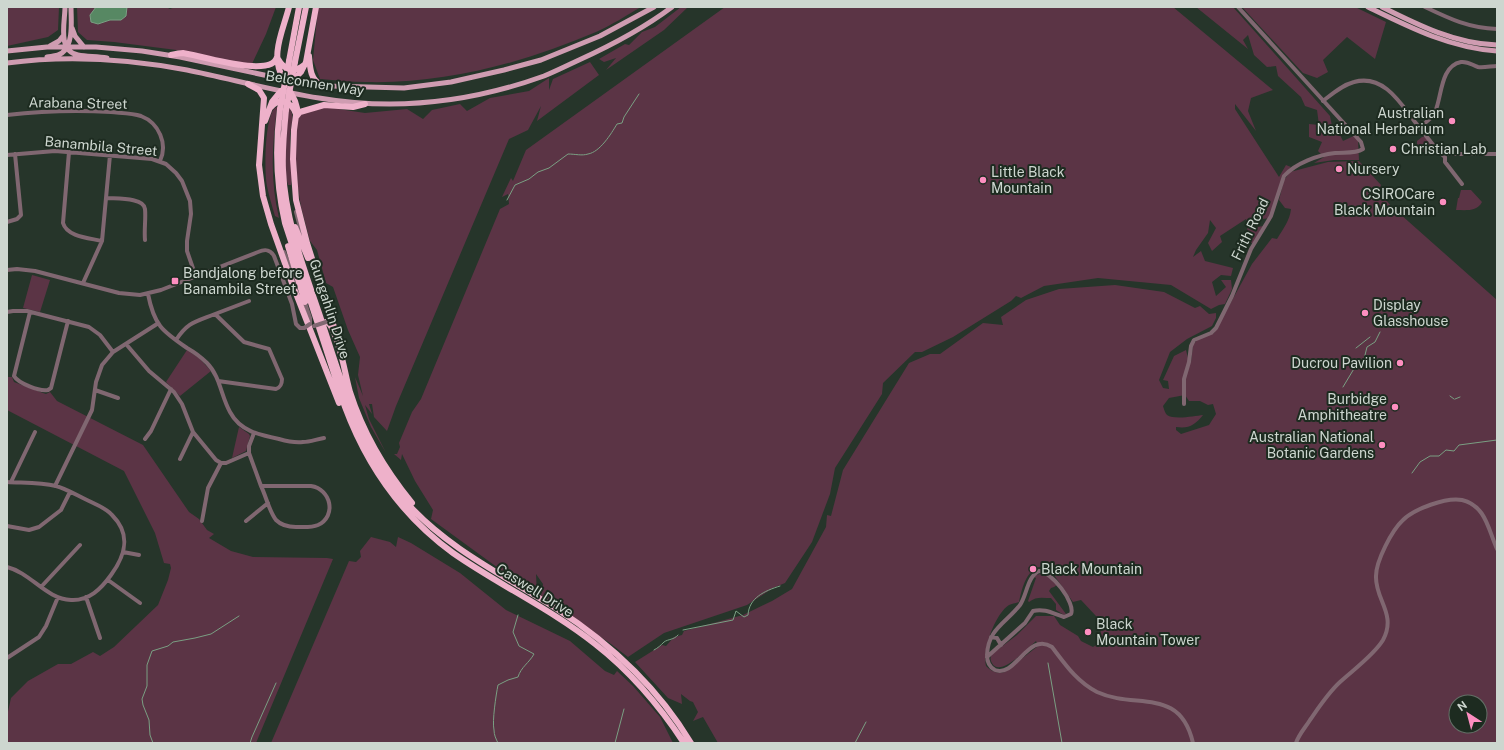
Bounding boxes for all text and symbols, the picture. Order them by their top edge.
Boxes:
street label: Belconnen Way [265,67,366,99]
street label: Arabana Street [28,94,128,112]
place label: Australian National Herbarium [1316,105,1444,137]
marker: Australian National Herbarium [1447,116,1457,126]
street label: Banambila Street [44,133,158,159]
place label: Christian Lab [1401,141,1487,157]
marker: Christian Lab [1388,144,1398,154]
place label: Nursery [1347,161,1400,177]
place label: Little Black Mountain [991,164,1065,196]
marker: Nursery [1334,164,1344,174]
marker: Little Black Mountain [978,175,988,185]
place label: CSIROCare Black Mountain [1334,186,1435,218]
street label: Frith Road [1228,195,1272,263]
marker: CSIROCare Black Mountain [1438,197,1448,207]
street label: Gungahlin Drive [306,257,354,361]
place label: Bandjalong before Banambila Street [183,265,303,297]
marker: Bandjalong before Banambila Street [170,276,180,286]
place label: Display Glasshouse [1373,297,1448,329]
marker: Display Glasshouse [1360,308,1370,318]
place label: Ducrou Pavilion [1291,355,1392,371]
marker: Ducrou Pavilion [1395,358,1405,368]
place label: Burbidge Amphitheatre [1298,391,1387,423]
marker: Burbidge Amphitheatre [1390,402,1400,412]
place label: Australian National Botanic Gardens [1249,429,1374,461]
marker: Australian National Botanic Gardens [1377,440,1387,450]
street label: Caswell Drive [493,560,577,620]
place label: Black Mountain [1041,561,1142,577]
marker: Black Mountain [1028,564,1038,574]
place label: Black Mountain Tower [1096,616,1200,648]
marker: Black Mountain Tower [1083,627,1093,637]
north arrow [1448,694,1488,734]
text: N [1455,699,1469,713]

